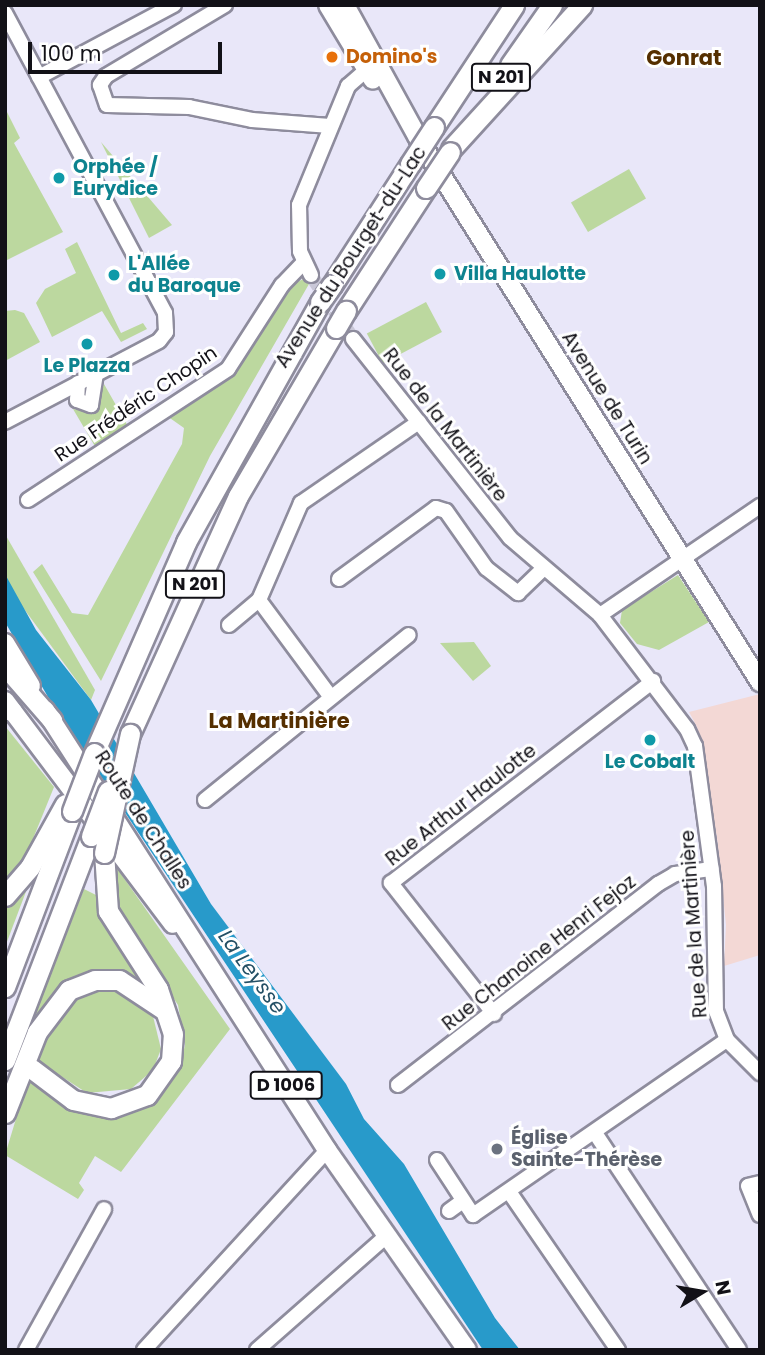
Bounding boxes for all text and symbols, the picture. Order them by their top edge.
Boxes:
scale bar [32,28,226,72]
text: 100 m [41,39,101,68]
district label: Gonrat [646,45,722,71]
place label: Domino's [346,46,437,68]
marker: Domino's [324,49,340,65]
road number: N 201 [470,62,532,92]
street label: Avenue du Bourget-du-Lac [271,142,431,372]
place label: Orphée / Eurydice [73,156,158,200]
marker: Orphée / Eurydice [51,170,67,186]
place label: L'Allée du Baroque [128,253,241,297]
place label: Villa Haulotte [454,263,586,285]
marker: Villa Haulotte [432,266,448,282]
marker: L'Allée du Baroque [106,267,122,283]
street label: Avenue de Turin [557,327,657,469]
marker: Le Plazza [79,336,95,352]
street label: Rue Frédéric Chopin [51,341,221,467]
street label: Rue de la Martinière [378,344,512,506]
place label: Le Plazza [44,355,130,377]
road number: N 201 [164,570,227,598]
district label: La Martinière [208,708,350,734]
marker: Le Cobalt [642,732,658,748]
street label: Rue Arthur Haulotte [381,739,541,871]
street label: Route de Challes [90,747,196,893]
place label: Le Cobalt [605,751,695,773]
street label: Rue de la Martinière [676,829,712,1019]
street label: Rue Chanoine Henri Fejoz [438,870,640,1036]
water label: La Leysse [213,925,291,1019]
road number: D 1006 [249,1070,323,1100]
place label: Église Sainte-Thérèse [511,1127,662,1171]
marker: Église Sainte-Thérèse [489,1141,505,1157]
north arrow [667,1257,737,1327]
text: N [708,1278,738,1297]

